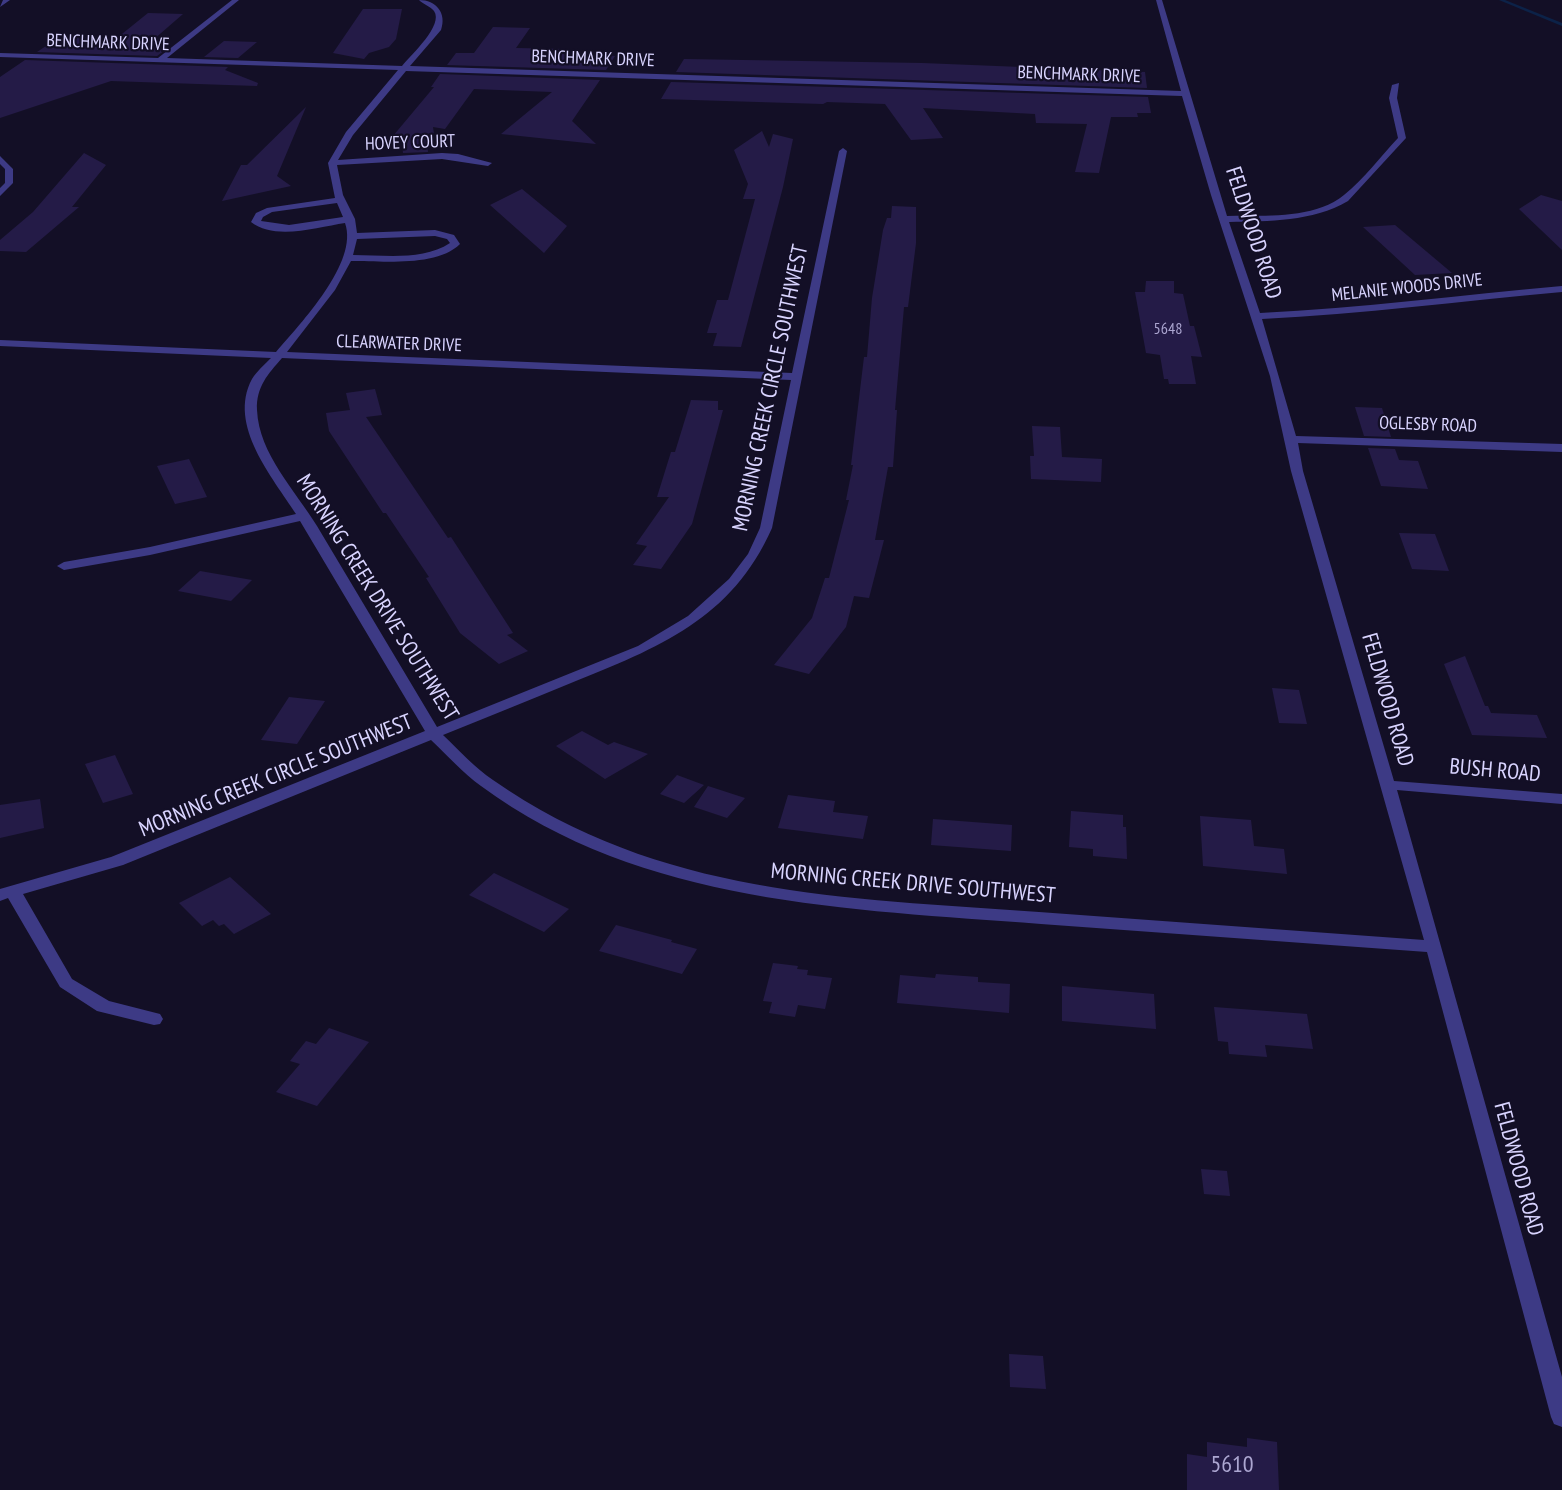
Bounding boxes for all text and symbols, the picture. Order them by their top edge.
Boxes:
street label: BENCHMARK DRIVE [46,30,170,56]
street label: BENCHMARK DRIVE [531,46,655,72]
street label: BENCHMARK DRIVE [1017,62,1141,88]
street label: HOVEY COURT [365,131,455,155]
street label: FELDWOOD ROAD [1219,164,1287,302]
street label: MORNING CREEK CIRCLE SOUTHWEST [728,242,814,534]
street label: MELANIE WOODS DRIVE [1331,269,1483,307]
house number: 5648 [1154,319,1182,339]
street label: CLEARWATER DRIVE [336,331,462,357]
street label: OGLESBY ROAD [1379,413,1477,437]
street label: MORNING CREEK DRIVE SOUTHWEST [290,470,464,726]
street label: FELDWOOD ROAD [1355,630,1419,770]
street label: MORNING CREEK CIRCLE SOUTHWEST [135,709,417,843]
street label: BUSH ROAD [1448,754,1542,788]
street label: MORNING CREEK DRIVE SOUTHWEST [770,858,1056,910]
street label: FELDWOOD ROAD [1488,1099,1548,1239]
house number: 5610 [1210,1451,1254,1479]

